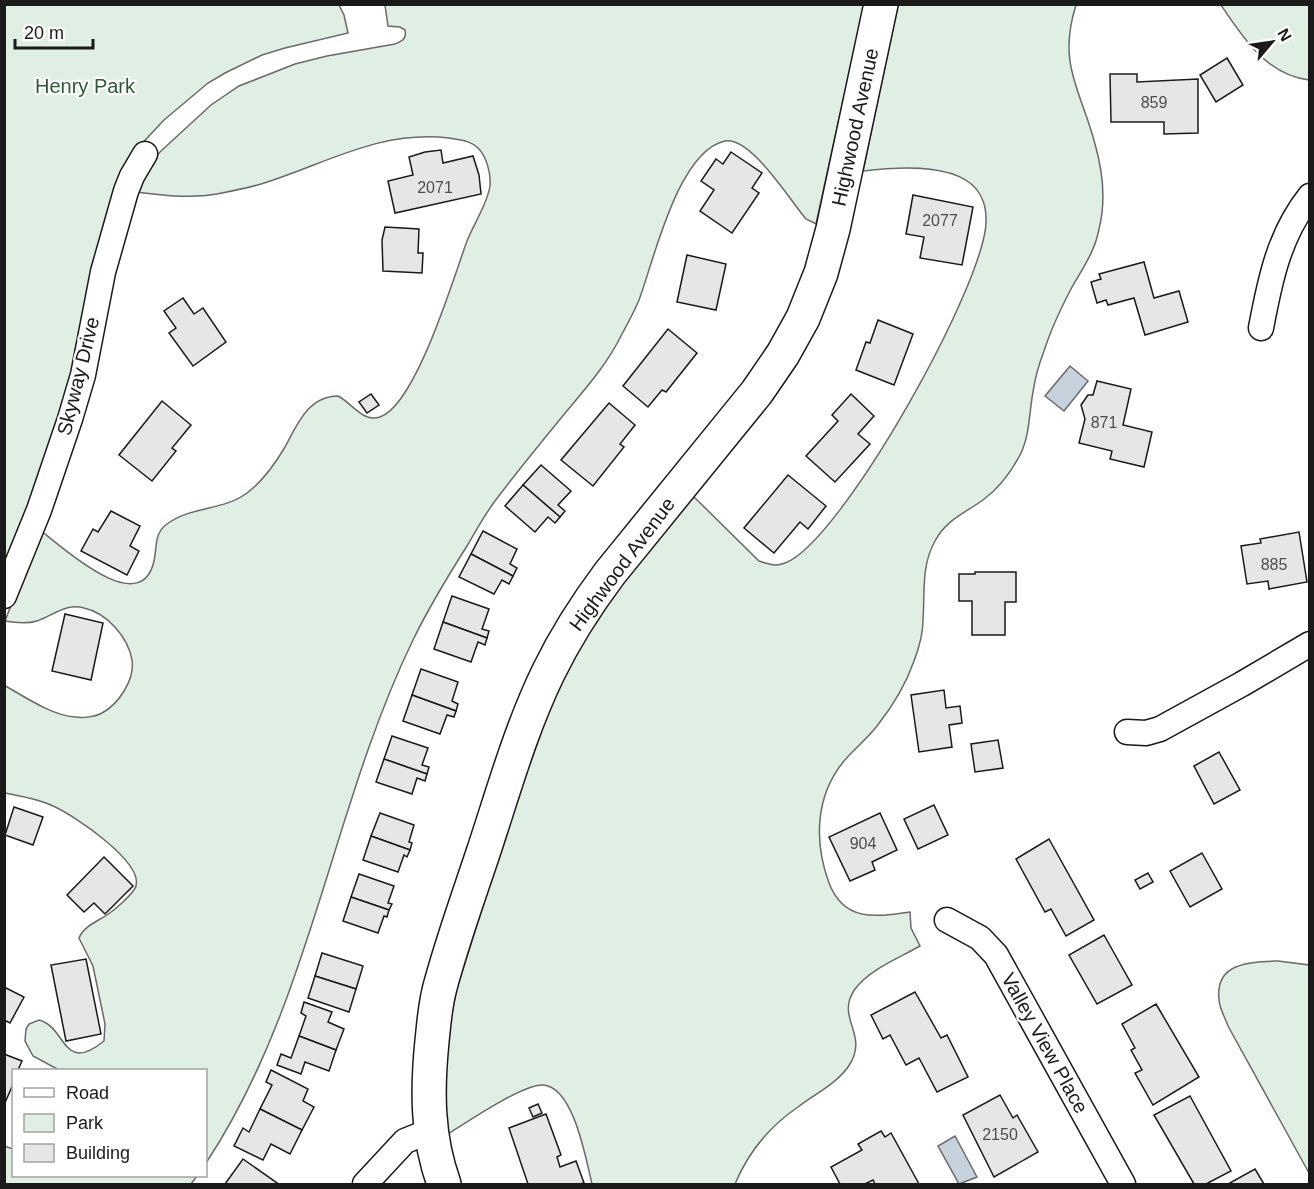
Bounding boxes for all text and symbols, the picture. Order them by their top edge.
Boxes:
scale bar [15,12,93,50]
north arrow [1242,12,1302,72]
text: 20 m [24,23,64,43]
text: N [1274,26,1295,44]
street label: Highwood Avenue [828,46,882,208]
park label: Henry Park [35,75,136,97]
house number: 859 [1141,94,1167,111]
house number: 2071 [417,179,453,196]
house number: 2077 [922,212,958,229]
street label: Skyway Drive [53,315,103,437]
house number: 871 [1091,414,1117,431]
street label: Highwood Avenue [565,493,679,635]
house number: 885 [1261,556,1287,573]
house number: 904 [850,835,876,852]
street label: Valley View Place [997,969,1093,1117]
legend [12,1069,207,1177]
text: Road [66,1083,109,1103]
text: Park [66,1113,104,1133]
house number: 2150 [982,1126,1018,1143]
text: Building [66,1143,130,1163]

